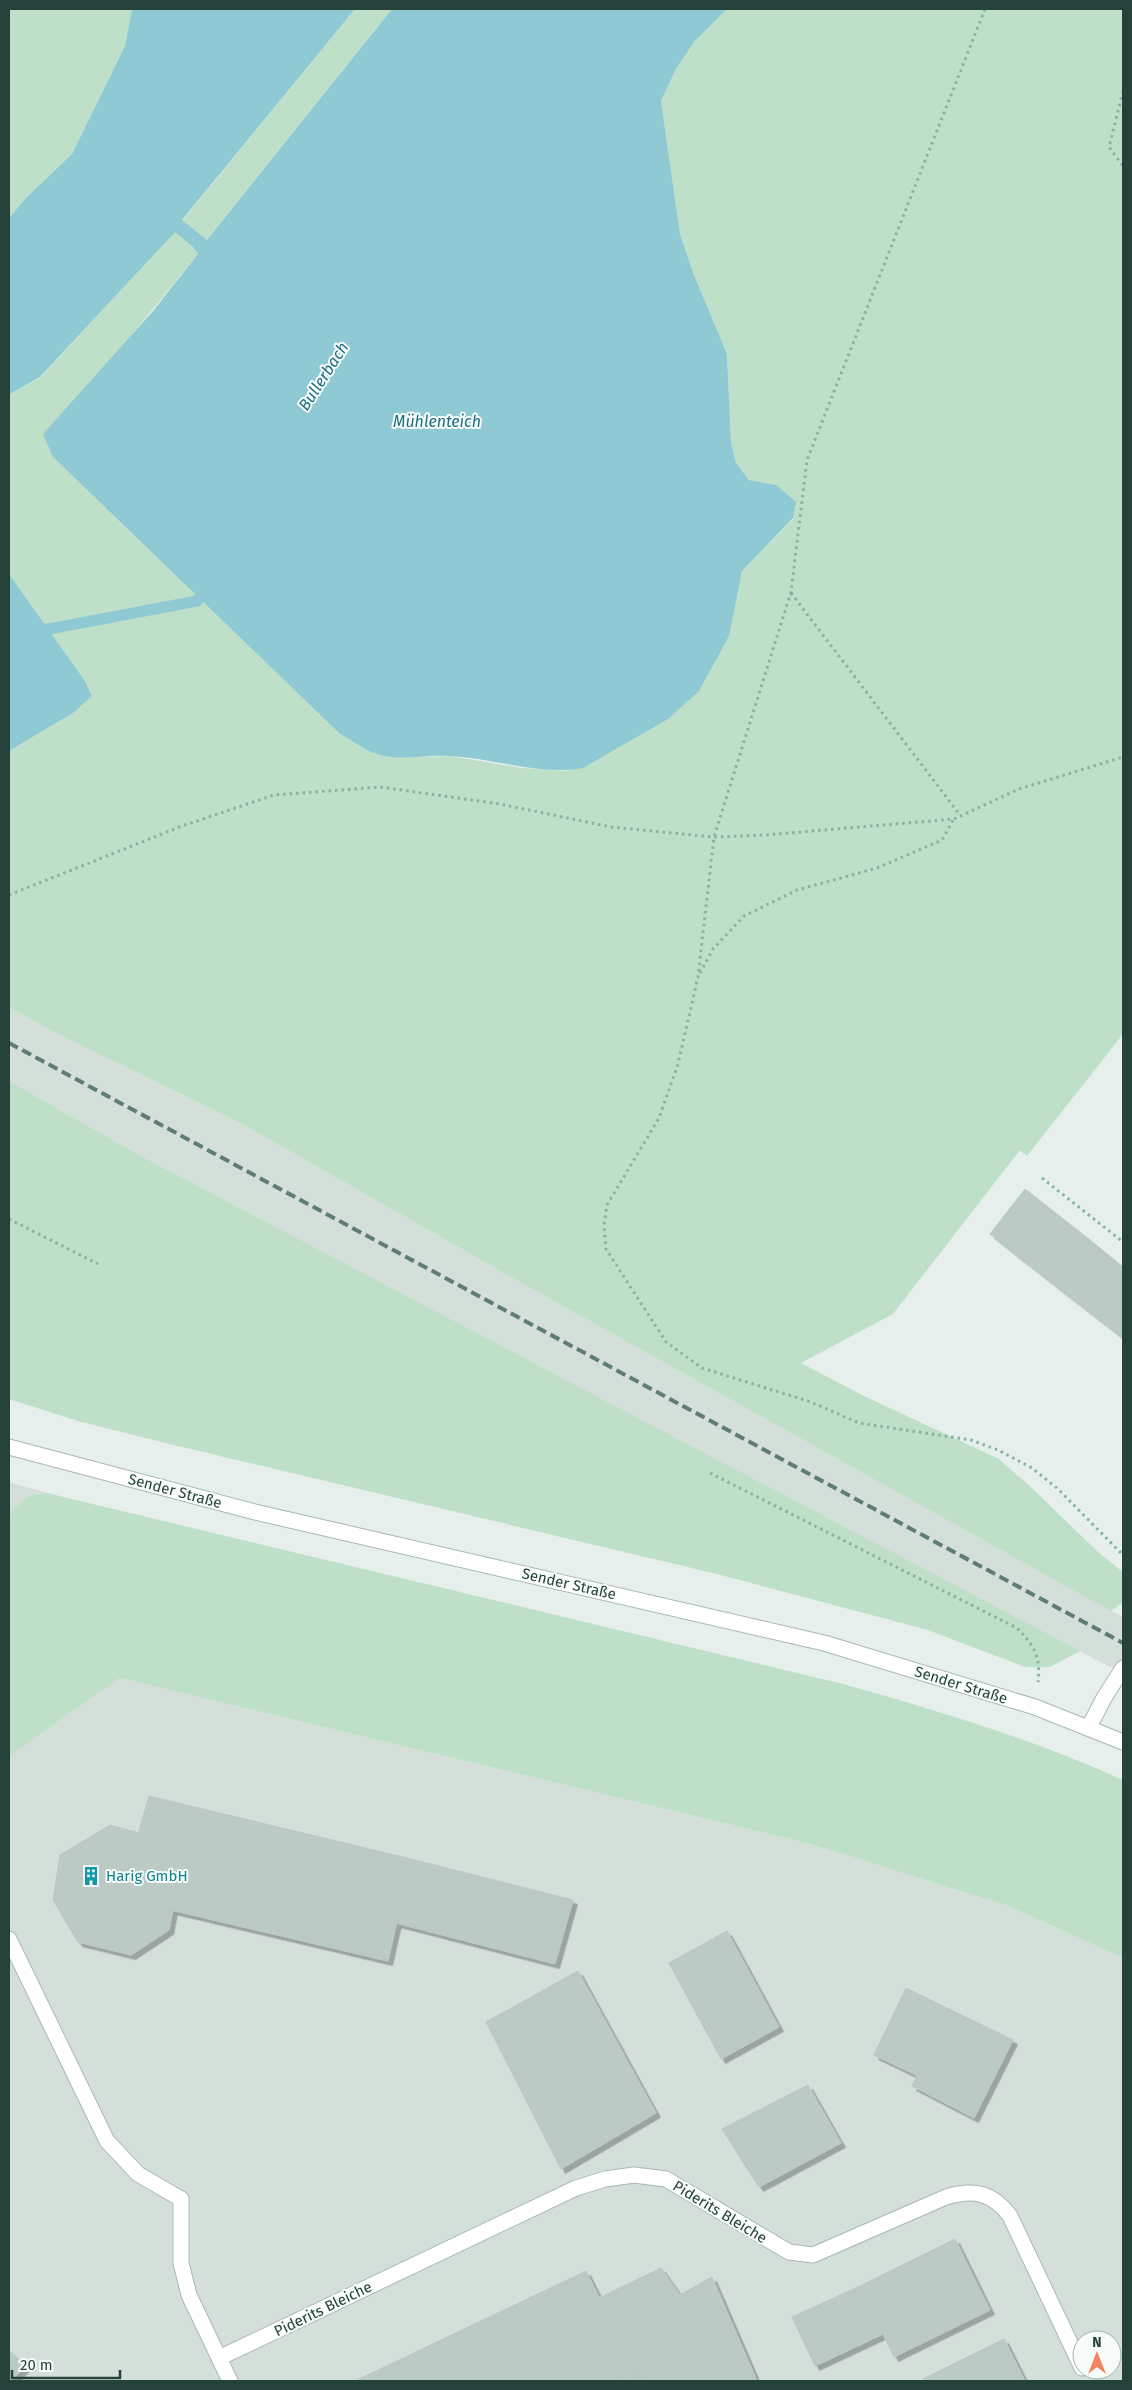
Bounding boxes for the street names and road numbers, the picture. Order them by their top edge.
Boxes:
street label: Sender Straße [126,1470,224,1512]
street label: Sender Straße [520,1564,618,1604]
street label: Sender Straße [912,1662,1010,1708]
street label: Piderits Bleiche [670,2177,770,2247]
street label: Piderits Bleiche [271,2278,375,2340]

